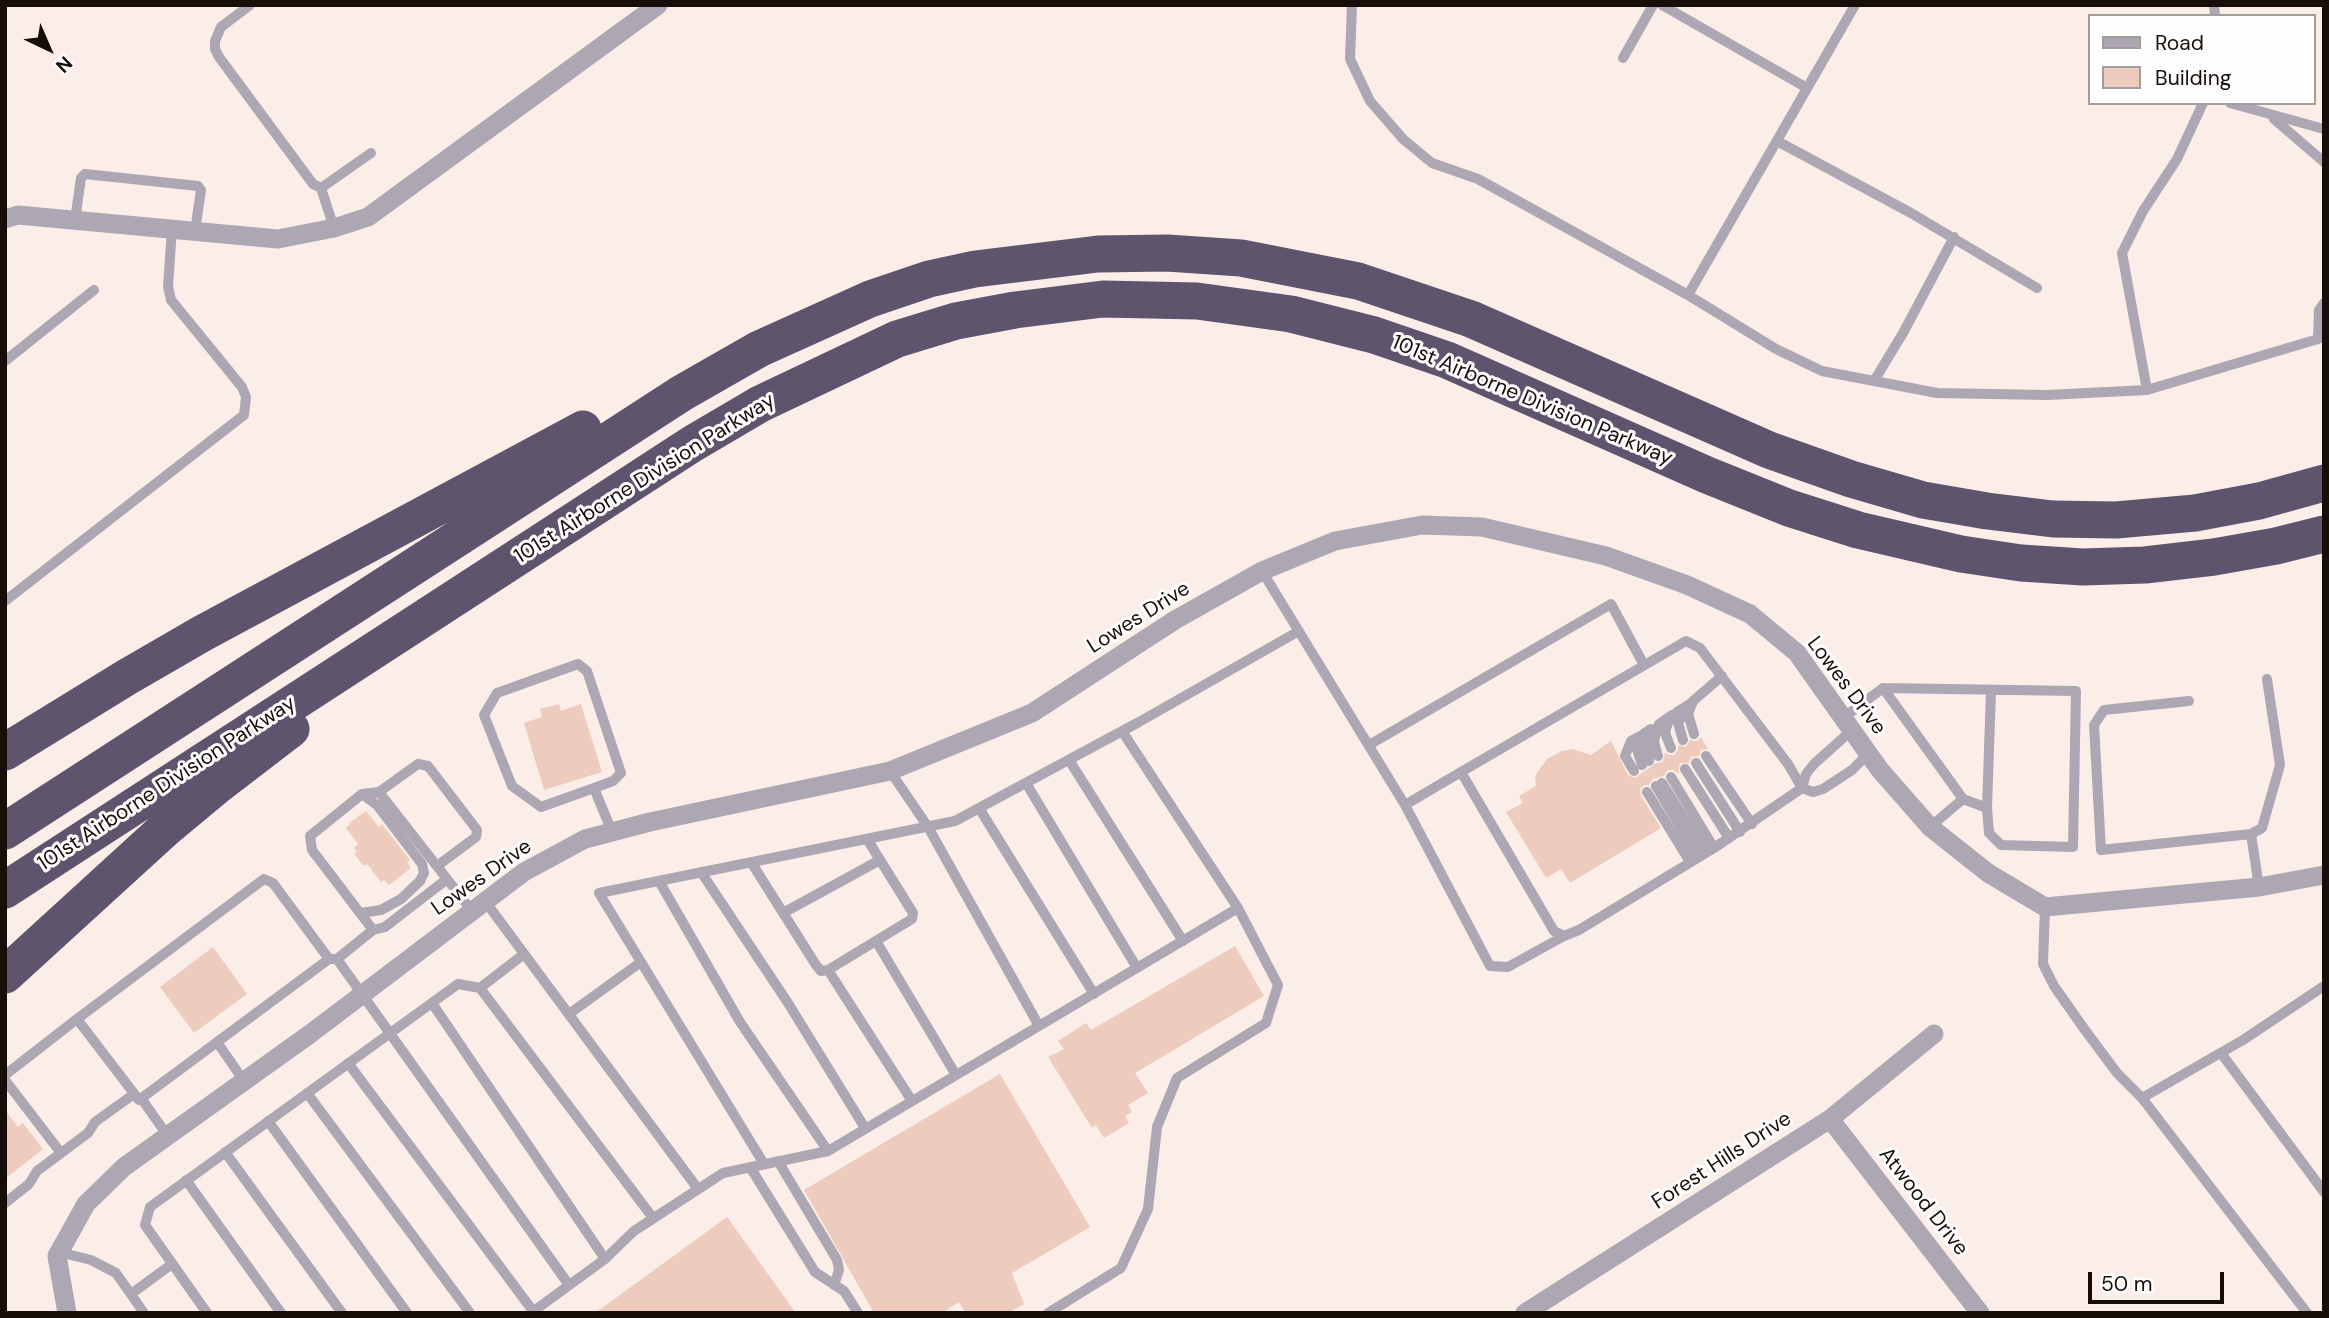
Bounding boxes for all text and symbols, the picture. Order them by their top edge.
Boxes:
north arrow [14,14,84,84]
legend [2088,14,2315,105]
text: Road [2155,29,2204,57]
text: N [50,51,78,78]
text: Building [2155,64,2231,92]
street label: 101st Airborne Division Parkway [1388,330,1676,472]
street label: 101st Airborne Division Parkway [510,388,780,570]
street label: Lowes Drive [1083,577,1195,659]
street label: Lowes Drive [1801,632,1891,740]
street label: 101st Airborne Division Parkway [33,691,301,877]
street label: Lowes Drive [427,834,537,922]
street label: Forest Hills Drive [1648,1107,1796,1215]
street label: Atwood Drive [1873,1143,1973,1261]
scale bar [2091,1258,2228,1302]
text: 50 m [2101,1270,2152,1298]

